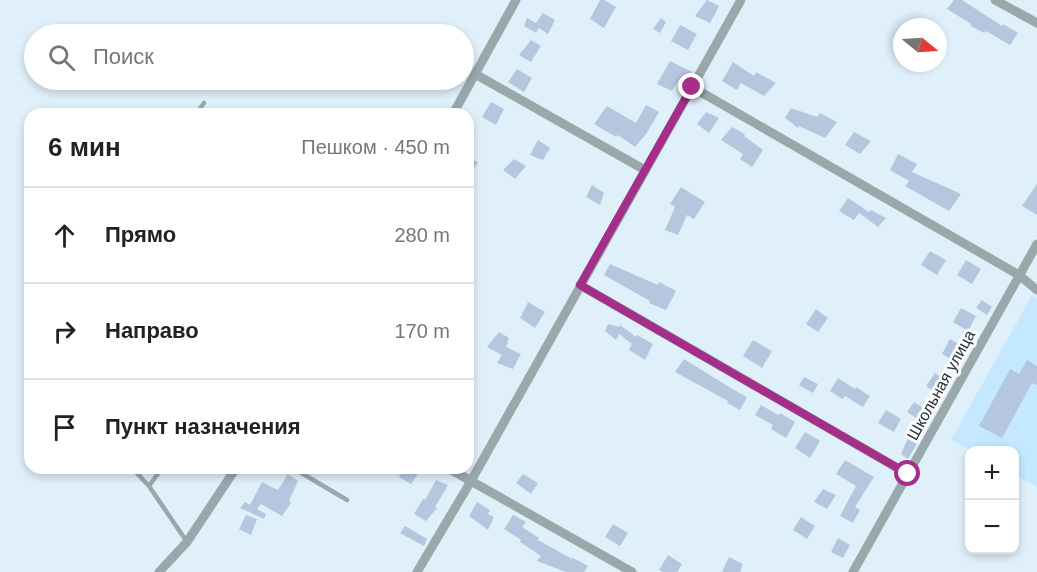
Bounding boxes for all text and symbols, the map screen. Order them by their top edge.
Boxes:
north arrow [893,18,947,72]
search box [24,24,474,90]
icon: search [45,41,78,74]
text: Поиск [93,44,154,69]
route end [678,73,704,99]
text: 6 мин [48,132,121,162]
text: Пешком · 450 m [301,136,450,158]
icon: ahead [48,219,81,252]
text: Прямо [105,222,176,247]
text: 280 m [394,224,450,246]
icon: right [48,315,81,348]
text: Направо [105,318,199,343]
text: 170 m [394,320,450,342]
street label: Школьная улица [904,327,978,443]
icon: arrive [48,411,81,444]
text: Пункт назначения [105,414,301,439]
map controls [965,446,1019,554]
button: + [965,446,1019,500]
route start [894,460,920,486]
button: − [965,500,1019,554]

